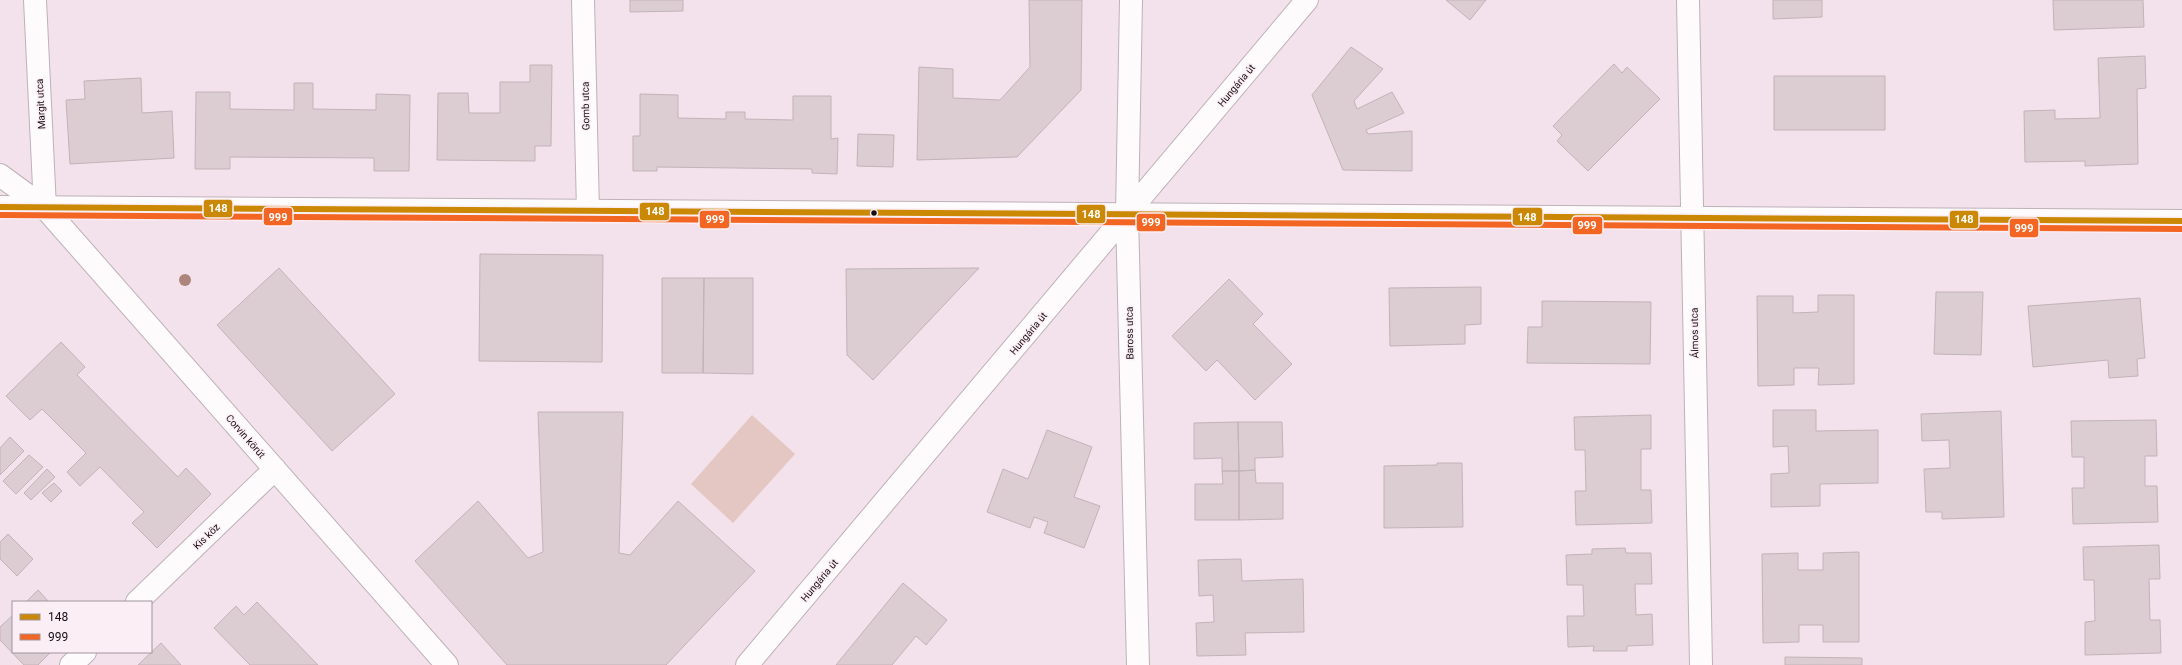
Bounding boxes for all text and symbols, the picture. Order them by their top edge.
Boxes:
street label: Hungária út [1216,62,1257,109]
street label: Margit utca [34,78,47,130]
street label: Gomb utca [580,81,591,131]
line badge: 148 [203,199,233,218]
text: 148 [209,202,227,215]
line badge: 148 [639,202,670,221]
line badge: 148 [1076,204,1106,224]
text: 148 [646,205,664,218]
line badge: 999 [263,207,293,226]
line badge: 148 [1512,207,1543,226]
unlabelled marker [869,208,879,218]
text: 148 [1082,208,1100,221]
line badge: 999 [699,210,730,229]
line badge: 148 [1949,210,1979,229]
text: 999 [269,211,287,224]
text: 148 [1518,211,1536,224]
text: 999 [706,213,724,226]
line badge: 999 [1136,213,1166,232]
text: 148 [1955,213,1973,226]
text: 999 [1142,216,1160,229]
line badge: 999 [1572,216,1603,235]
line badge: 999 [2009,218,2039,238]
text: 999 [1578,219,1596,232]
text: 999 [2015,222,2033,235]
street label: Baross utca [1124,306,1135,360]
street label: Álmos utca [1688,308,1700,358]
street label: Hungária út [1008,310,1049,357]
street label: Corvin körút [224,412,267,460]
street label: Kis köz [191,521,222,551]
street label: Hungária út [799,557,840,604]
legend [12,601,152,653]
text: 148 [48,610,68,624]
text: 999 [48,630,68,644]

